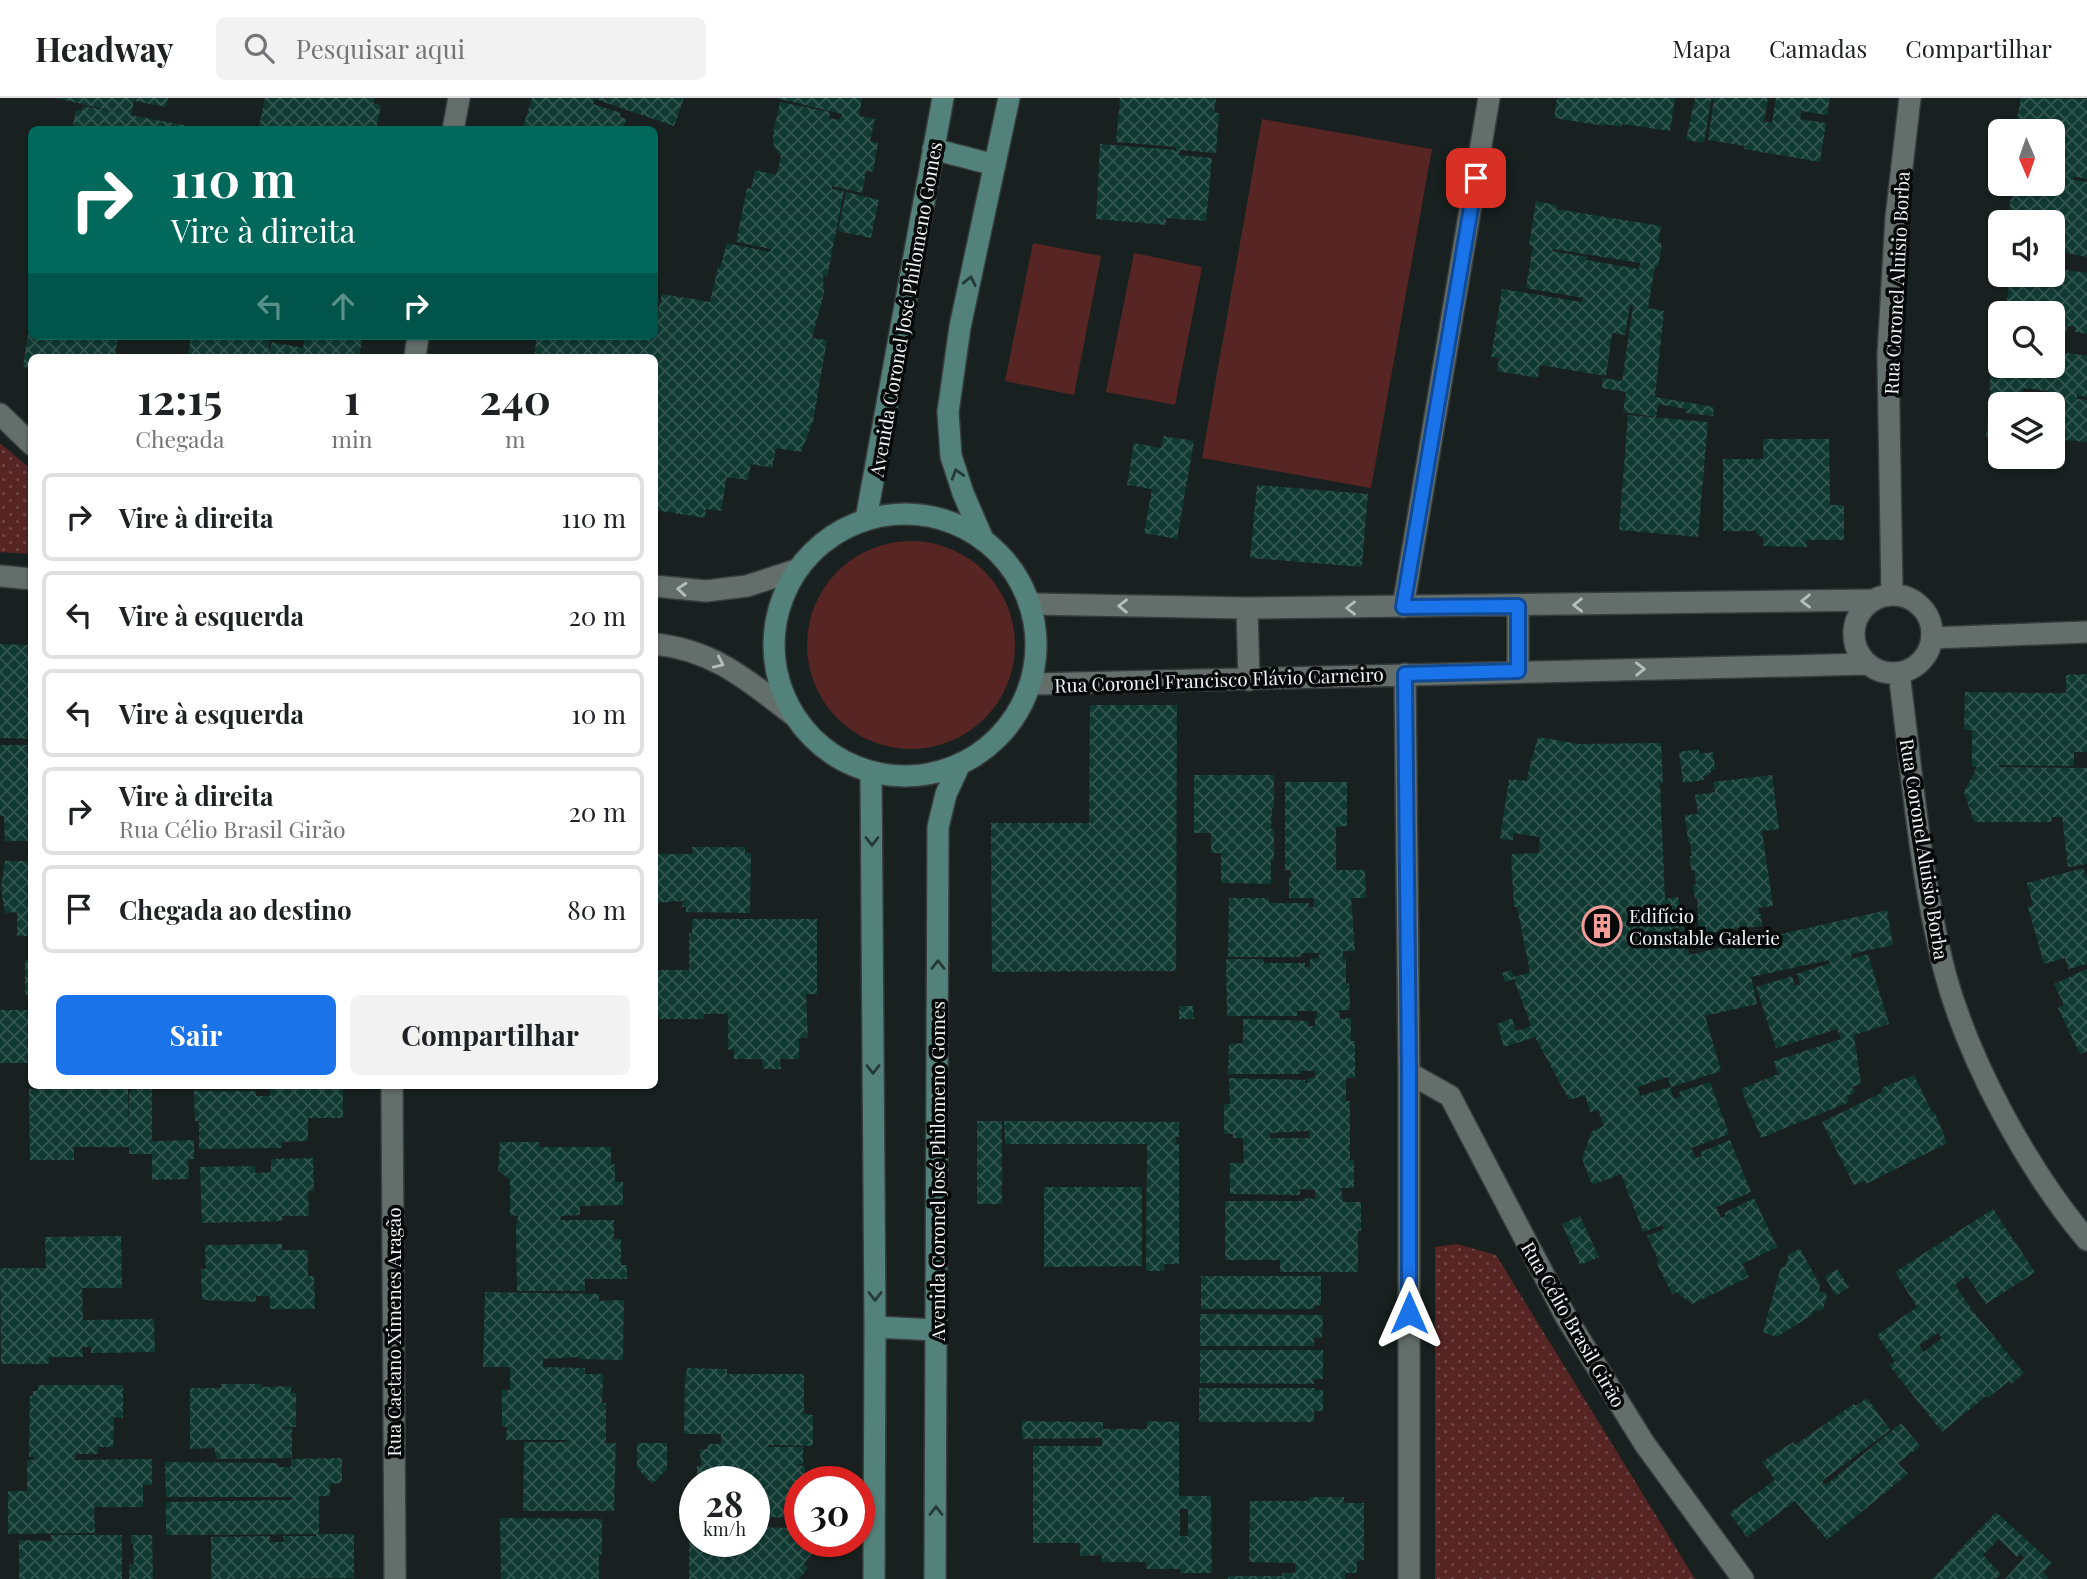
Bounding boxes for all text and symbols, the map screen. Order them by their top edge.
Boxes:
search box [216,17,706,80]
text: Headway [35,26,174,70]
icon: search [240,29,278,67]
text: Pesquisar aqui [296,31,465,66]
text: Mapa [1672,32,1731,64]
text: Camadas [1769,32,1867,64]
text: Compartilhar [1905,32,2052,64]
north arrow [1988,119,2065,196]
map controls [1988,119,2065,469]
street label: Avenida Coronel José Philomeno Gomes [863,139,947,480]
text: 110 m [171,145,296,210]
pin [1446,148,1506,208]
icon: right [56,154,147,245]
icon: arrive [1457,159,1495,197]
street label: Rua Coronel Aluisio Borba [1877,170,1915,395]
text: Vire à direita [171,208,355,251]
button: sound [1988,210,2065,287]
one-way arrow [961,275,976,287]
icon: left [251,287,289,325]
icon: ahead [324,287,362,325]
icon: right [397,287,435,325]
button: search [1988,301,2065,378]
text: 12:15 [137,370,222,426]
text: 1 [344,370,360,426]
text: 240 [480,370,551,426]
button: layers [1988,392,2065,469]
text: Chegada [135,423,224,454]
text: min [332,423,372,454]
text: m [505,423,525,454]
one-way arrow [950,468,965,480]
icon: right [60,498,98,536]
text: Vire à direita [119,500,274,535]
text: 110 m [562,500,626,535]
one-way arrow [676,581,688,596]
one-way arrow [1800,593,1810,609]
icon: left [60,596,98,634]
one-way arrow [1572,597,1583,613]
text: Vire à esquerda [119,598,304,633]
text: 20 m [568,598,626,633]
one-way arrow [1117,598,1128,614]
one-way arrow [1345,600,1356,615]
one-way arrow [712,655,724,669]
street label: Rua Coronel Francisco Flávio Carneiro [1054,660,1384,698]
one-way arrow [1635,661,1645,677]
icon: left [60,694,98,732]
text: Vire à esquerda [119,696,304,731]
text: 10 m [571,696,626,731]
street label: Rua Coronel Aluisio Borba [1895,737,1955,962]
text: Vire à direita [119,778,274,813]
icon: right [60,792,98,830]
text: 20 m [568,794,626,829]
text: Rua Célio Brasil Girão [119,813,346,844]
one-way arrow [864,836,880,847]
icon: arrive [60,890,98,928]
text: Chegada ao destino [119,892,352,927]
text: 80 m [567,892,626,927]
place label: Edifício Constable Galerie [1629,902,1780,950]
building icon: Edifício Constable Galerie [1581,905,1623,947]
one-way arrow [930,959,946,970]
button: Sair [56,995,336,1075]
button: Compartilhar [350,995,630,1075]
street label: Avenida Coronel José Philomeno Gomes [924,1001,950,1342]
one-way arrow [866,1063,881,1074]
street label: Rua Caetano Ximenes Aragão [380,1207,406,1457]
street label: Rua Célio Brasil Girão [1516,1236,1632,1412]
position arrow [1372,1276,1446,1350]
one-way arrow [867,1291,883,1302]
speed limit sign: 30 [784,1466,875,1557]
text: 28 [706,1479,743,1526]
one-way arrow [928,1505,943,1516]
text: km/h [703,1517,746,1541]

